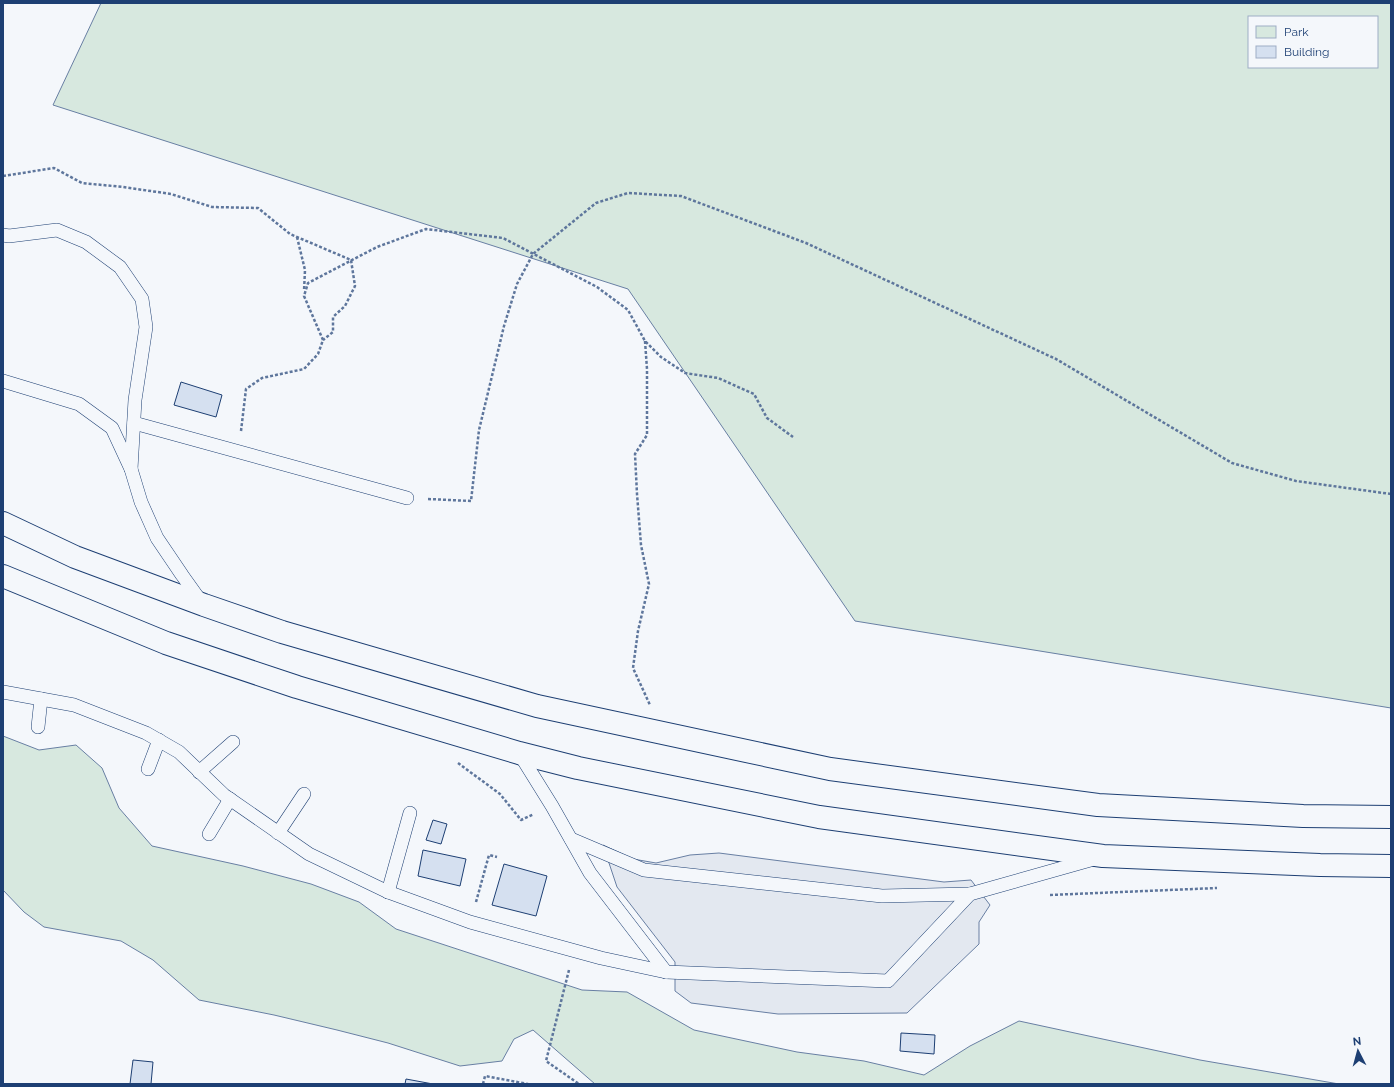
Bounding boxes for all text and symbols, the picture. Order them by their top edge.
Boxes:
legend [1248,16,1378,68]
text: Park [1284,25,1309,39]
text: Building [1284,45,1330,59]
north arrow [1338,1031,1378,1071]
text: N [1352,1035,1362,1048]

